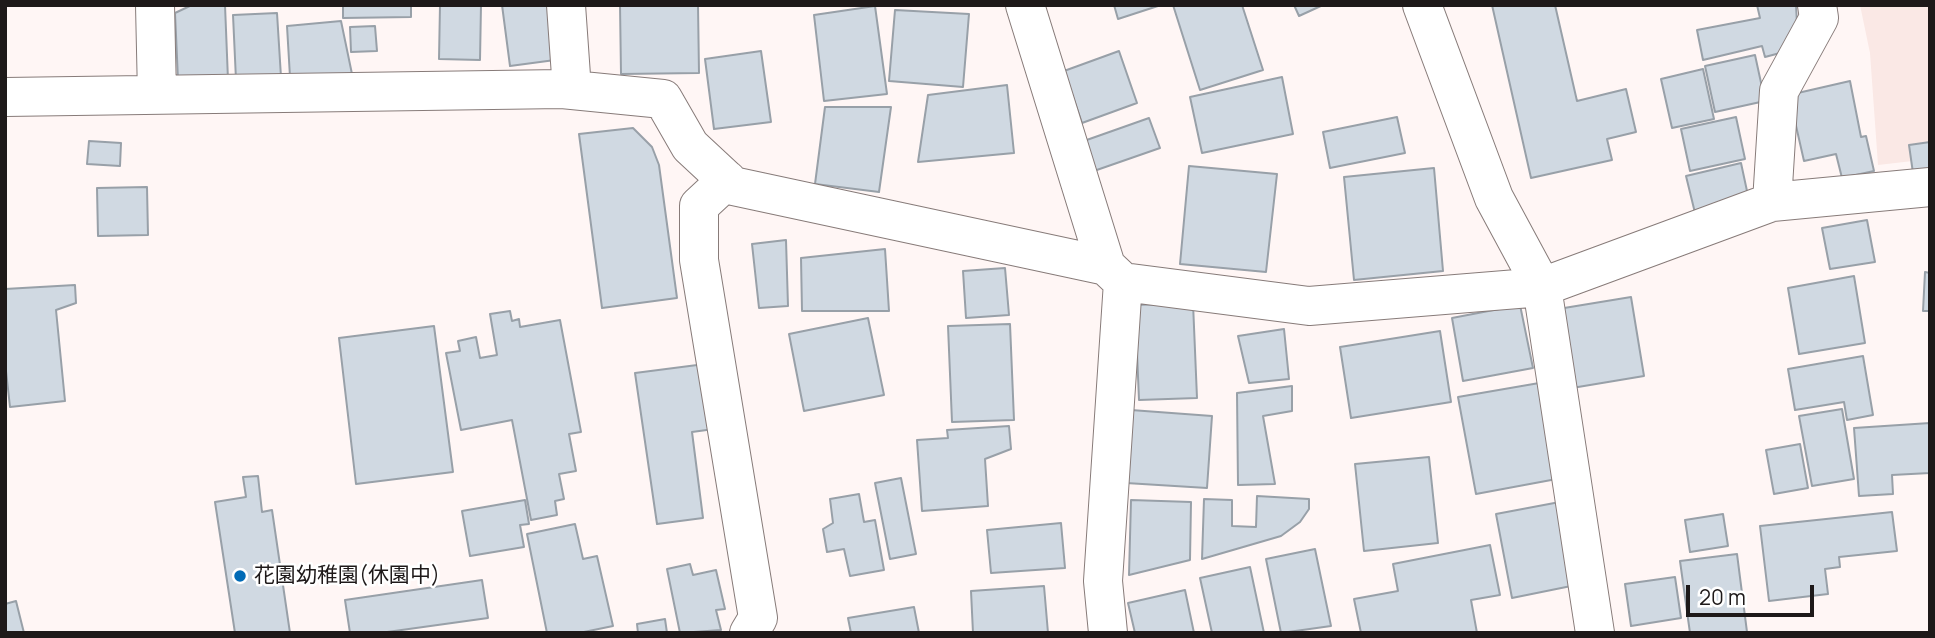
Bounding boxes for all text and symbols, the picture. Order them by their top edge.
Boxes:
place label: 花園幼稚園(休園中) [254,563,440,589]
marker: 花園幼稚園(休園中) [232,568,248,584]
scale bar [1690,572,1818,616]
text: 20 m [1699,583,1746,611]

